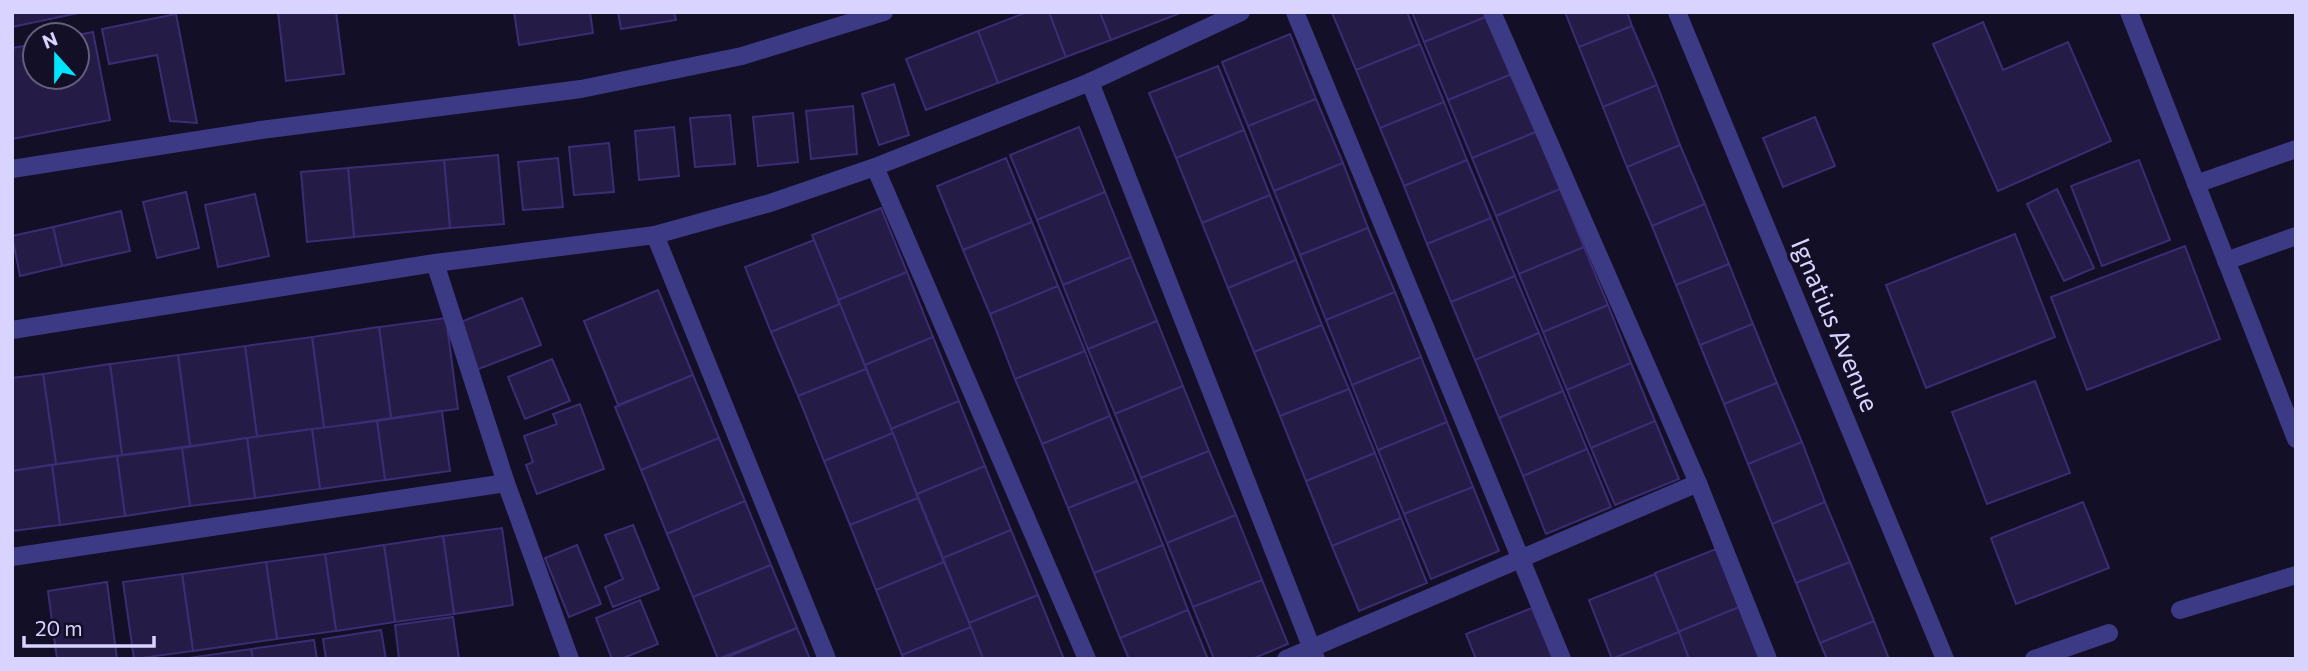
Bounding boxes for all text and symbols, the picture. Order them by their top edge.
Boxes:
north arrow [21,21,91,91]
text: N [39,26,61,53]
street label: Ignatius Avenue [1786,233,1887,416]
scale bar [24,604,154,648]
text: 20 m [35,615,83,640]

